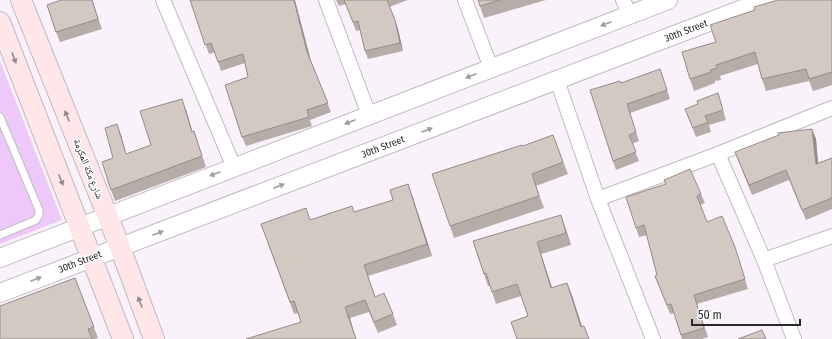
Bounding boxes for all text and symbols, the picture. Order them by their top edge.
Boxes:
street label: 30th Street [663,17,710,45]
one-way arrow [599,22,611,28]
one-way arrow [12,53,18,65]
one-way arrow [465,73,477,79]
one-way arrow [64,110,70,122]
one-way arrow [343,120,355,126]
one-way arrow [421,126,433,132]
street label: 30th Street [360,133,407,161]
street label: شارع مكة المكرمة [70,137,106,201]
one-way arrow [209,172,221,178]
one-way arrow [58,174,64,186]
one-way arrow [274,183,286,189]
one-way arrow [152,229,164,235]
street label: 30th Street [57,248,104,276]
one-way arrow [31,276,43,282]
one-way arrow [137,296,143,308]
scale bar [692,301,800,327]
text: 50 m [698,308,722,322]

